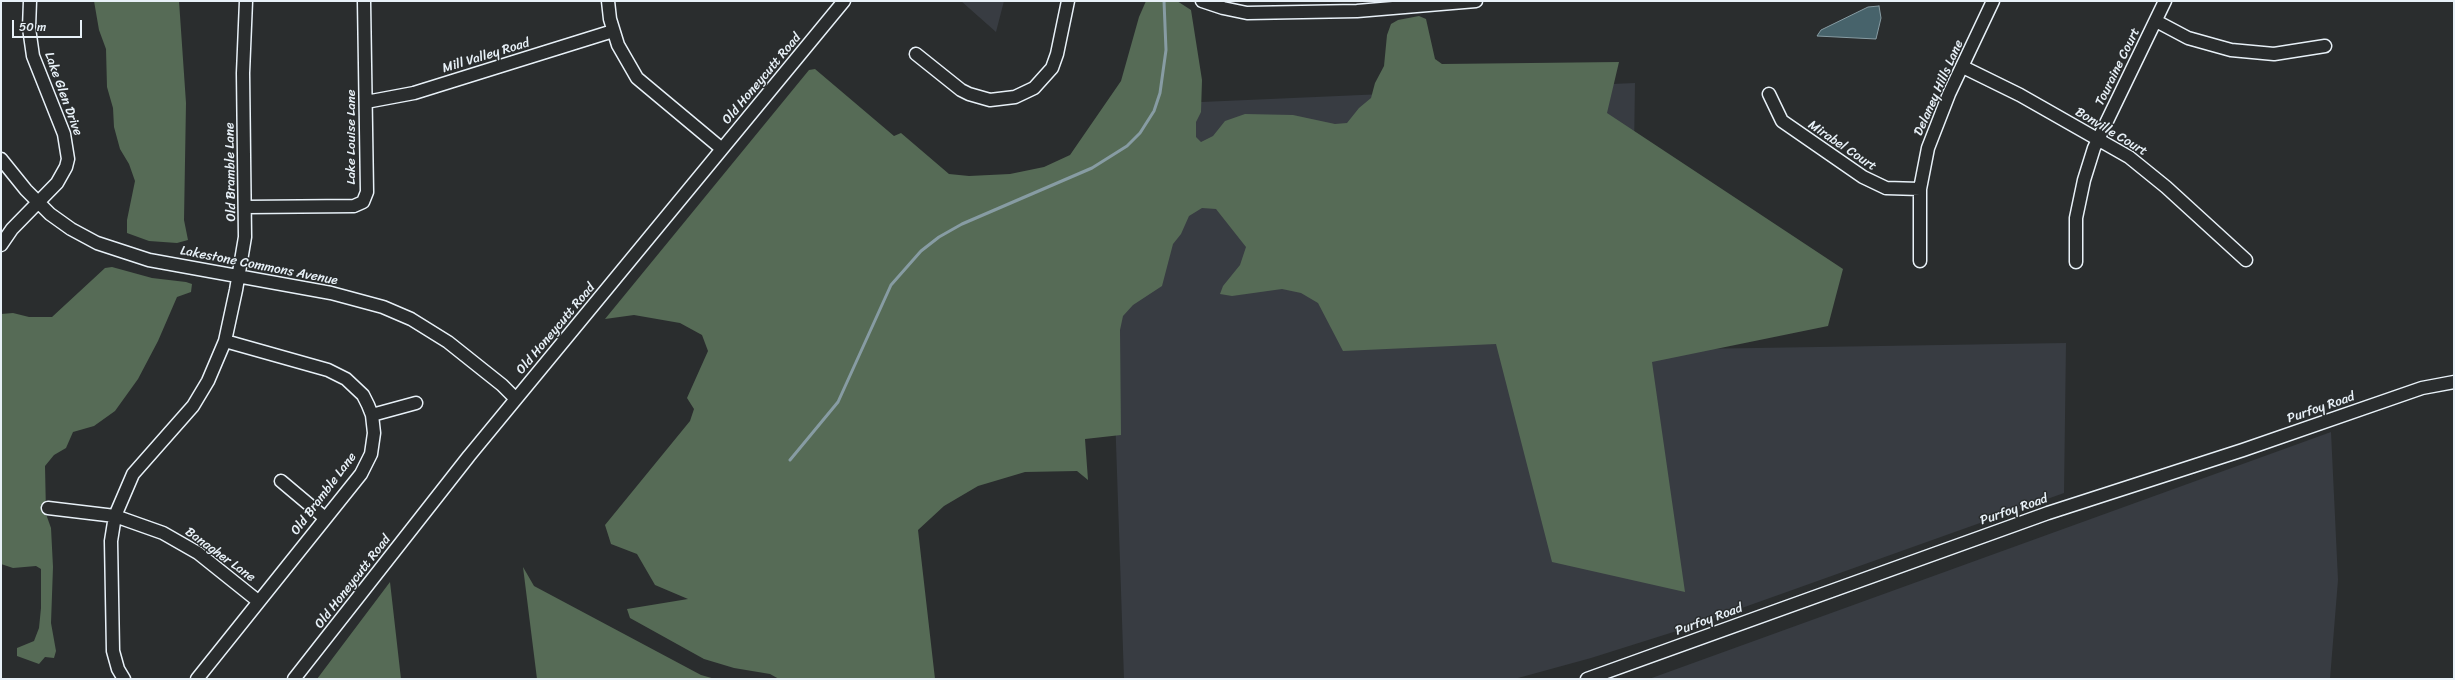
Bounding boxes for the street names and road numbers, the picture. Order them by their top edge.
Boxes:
street label: Touraine Court [2092,25,2144,109]
street label: Old Honeycutt Road [719,30,805,128]
street label: Mill Valley Road [441,35,531,77]
street label: Delaney Hills Lane [1911,38,1967,138]
street label: Lake Glen Drive [41,50,85,138]
street label: Lake Louise Lane [344,90,360,184]
street label: Bonville Court [2072,104,2150,160]
street label: Mirabel Court [1805,117,1879,175]
street label: Old Bramble Lane [222,122,240,222]
street label: Lakestone Commons Avenue [179,243,339,289]
street label: Old Honeycutt Road [513,280,599,378]
street label: Purfoy Road [2285,389,2357,427]
street label: Old Bramble Lane [288,450,360,538]
street label: Purfoy Road [1978,491,2050,529]
street label: Banagher Lane [182,524,258,586]
street label: Old Honeycutt Road [312,532,394,632]
street label: Purfoy Road [1673,601,1745,639]

